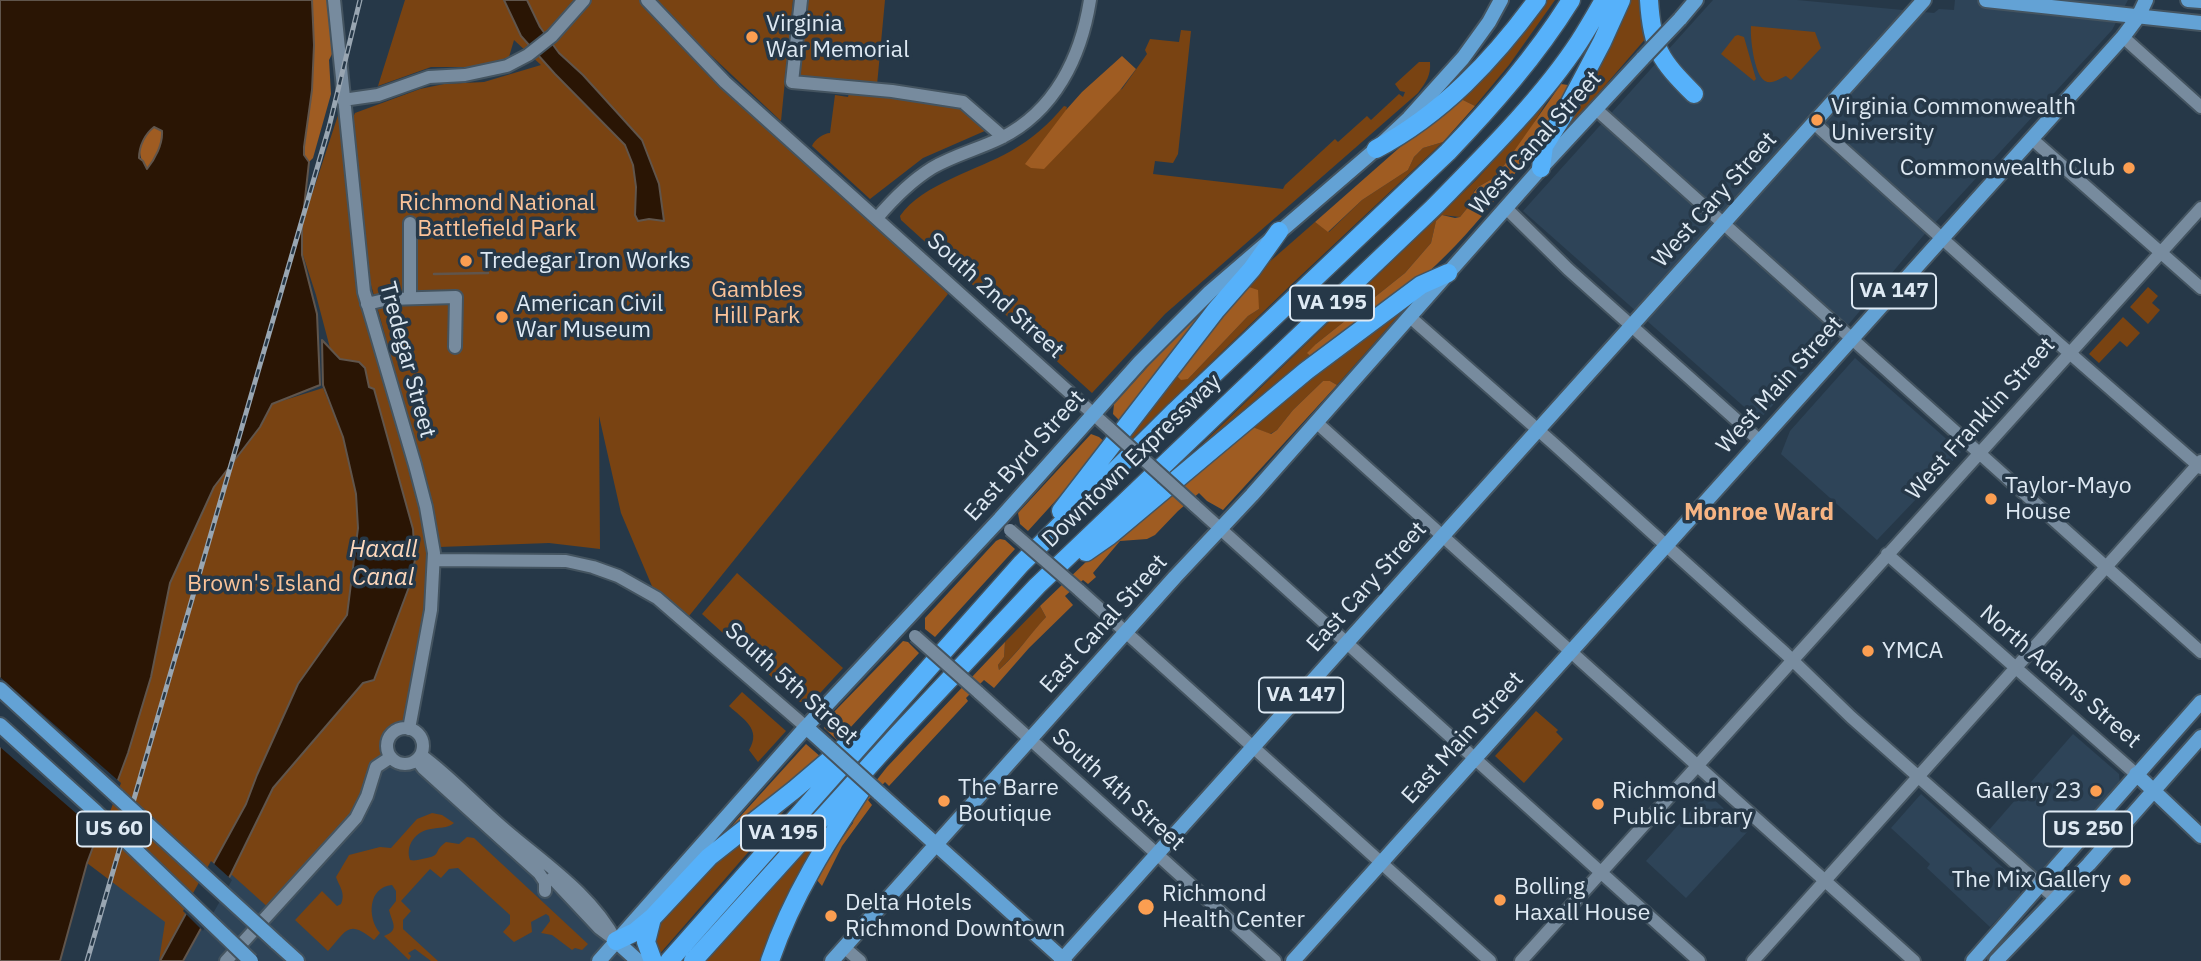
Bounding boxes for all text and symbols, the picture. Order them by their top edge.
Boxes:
place label: Virginia War Memorial [766,10,909,64]
marker: Virginia War Memorial [744,29,760,45]
street label: West Canal Street [1464,65,1608,221]
place label: Virginia Commonwealth University [1831,93,2076,147]
marker: Virginia Commonwealth University [1809,112,1825,128]
street label: West Cary Street [1647,127,1783,273]
place label: Commonwealth Club [1900,154,2115,182]
marker: Commonwealth Club [2121,160,2137,176]
park label: Richmond National Battlefield Park [399,189,595,243]
street label: South 2nd Street [921,227,1069,365]
place label: Tredegar Iron Works [480,247,691,275]
marker: Tredegar Iron Works [458,253,474,269]
road number: VA 147 [1852,274,1936,308]
park label: Gambles Hill Park [711,276,803,330]
street label: Tredegar Street [373,279,441,441]
road number: VA 195 [1290,286,1374,320]
place label: American Civil War Museum [516,290,663,344]
marker: American Civil War Museum [494,309,510,325]
street label: West Main Street [1711,311,1849,459]
street label: West Franklin Street [1901,332,2061,506]
street label: Downtown Expressway [1037,368,1227,554]
street label: East Byrd Street [959,385,1091,527]
place label: Taylor-Mayo House [2005,472,2132,526]
marker: Taylor-Mayo House [1983,491,1999,507]
district label: Monroe Ward [1684,499,1834,527]
street label: East Cary Street [1301,516,1433,658]
water label: Haxall Canal [349,536,417,592]
street label: East Canal Street [1035,549,1173,699]
park label: Brown's Island [187,570,341,598]
street label: North Adams Street [1974,600,2146,754]
street label: South 5th Street [719,617,863,751]
place label: YMCA [1882,637,1943,665]
marker: YMCA [1860,643,1876,659]
street label: East Main Street [1396,666,1530,810]
road number: VA 147 [1259,678,1343,712]
street label: South 4th Street [1046,723,1190,857]
place label: The Barre Boutique [958,774,1059,828]
place label: Richmond Public Library [1612,777,1753,831]
place label: Gallery 23 [1976,777,2082,805]
marker: Gallery 23 [2088,783,2104,799]
marker: The Barre Boutique [936,793,952,809]
marker: Richmond Public Library [1590,796,1606,812]
road number: US 60 [77,812,151,846]
road number: US 250 [2044,812,2132,846]
road number: VA 195 [741,816,825,850]
place label: The Mix Gallery [1952,866,2111,894]
marker: The Mix Gallery [2117,872,2133,888]
place label: Bolling Haxall House [1514,873,1650,927]
place label: Richmond Health Center [1162,880,1305,934]
place label: Delta Hotels Richmond Downtown [845,889,1065,943]
marker: Bolling Haxall House [1492,892,1508,908]
marker: Richmond Health Center [1136,897,1156,917]
marker: Delta Hotels Richmond Downtown [823,908,839,924]

